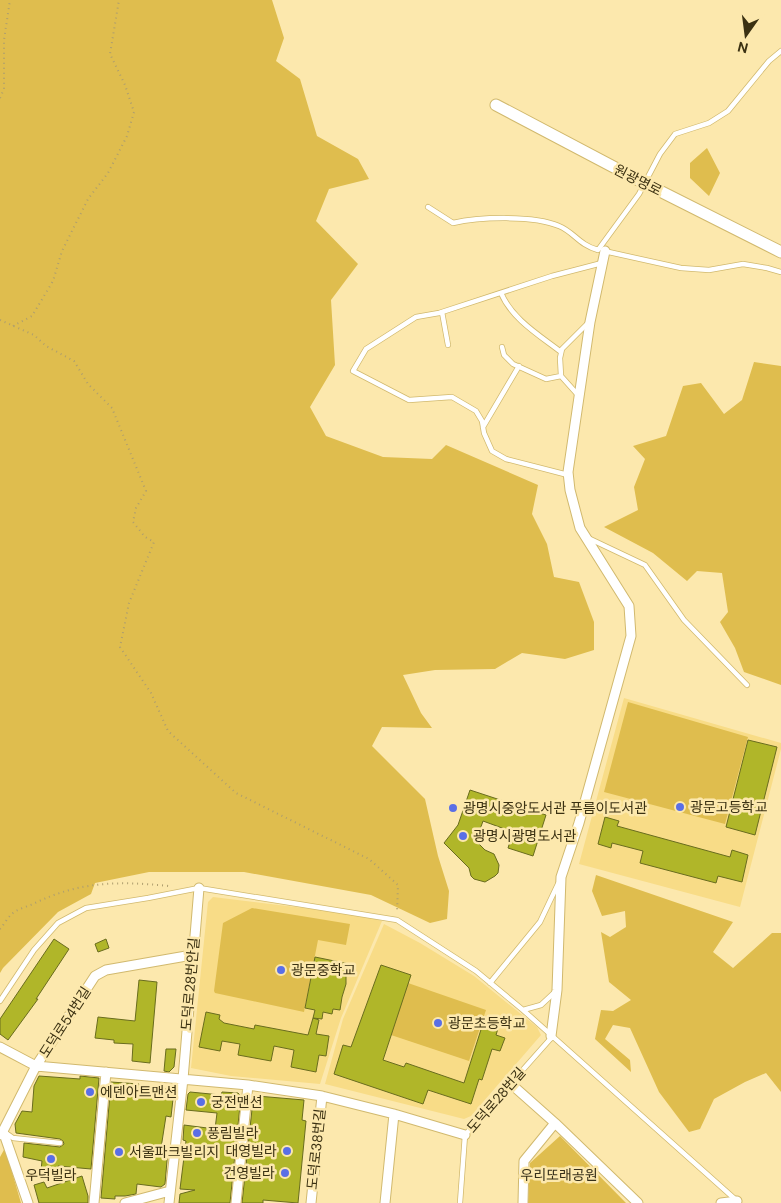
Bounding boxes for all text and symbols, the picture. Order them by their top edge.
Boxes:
north arrow [721,10,771,60]
text: N [736,38,750,58]
street label: 원광명로 [611,160,665,200]
place label: 광문고등학교 [690,798,767,816]
place label: 광명시중앙도서관 푸름이도서관 [463,799,647,817]
marker: 광문고등학교 [674,801,686,813]
marker: 광명시중앙도서관 푸름이도서관 [447,802,459,814]
place label: 광명시광명도서관 [473,827,576,845]
marker: 광명시광명도서관 [457,830,469,842]
street label: 도덕로28번안길 [177,937,203,1031]
place label: 광문중학교 [291,961,356,979]
marker: 광문중학교 [275,964,287,976]
street label: 도덕로54번길 [35,983,95,1061]
place label: 광문초등학교 [448,1014,525,1032]
marker: 광문초등학교 [432,1017,444,1029]
street label: 도덕로28번길 [463,1064,529,1136]
place label: 에덴아트맨션 [100,1083,177,1101]
marker: 에덴아트맨션 [84,1086,96,1098]
place label: 궁전맨션 [211,1093,263,1111]
marker: 궁전맨션 [195,1096,207,1108]
street label: 도덕로38번길 [303,1108,329,1190]
place label: 풍림빌라 [207,1124,259,1142]
marker: 풍림빌라 [191,1127,203,1139]
place label: 대영빌라 [225,1142,277,1160]
place label: 서울파크빌리지 [129,1143,219,1161]
marker: 대영빌라 [281,1145,293,1157]
marker: 서울파크빌리지 [113,1146,125,1158]
marker: 우덕빌라 [45,1153,57,1165]
place label: 건영빌라 [223,1164,275,1182]
place label: 우덕빌라 [25,1166,77,1184]
park label: 우리또래공원 [520,1166,598,1184]
marker: 건영빌라 [279,1167,291,1179]

